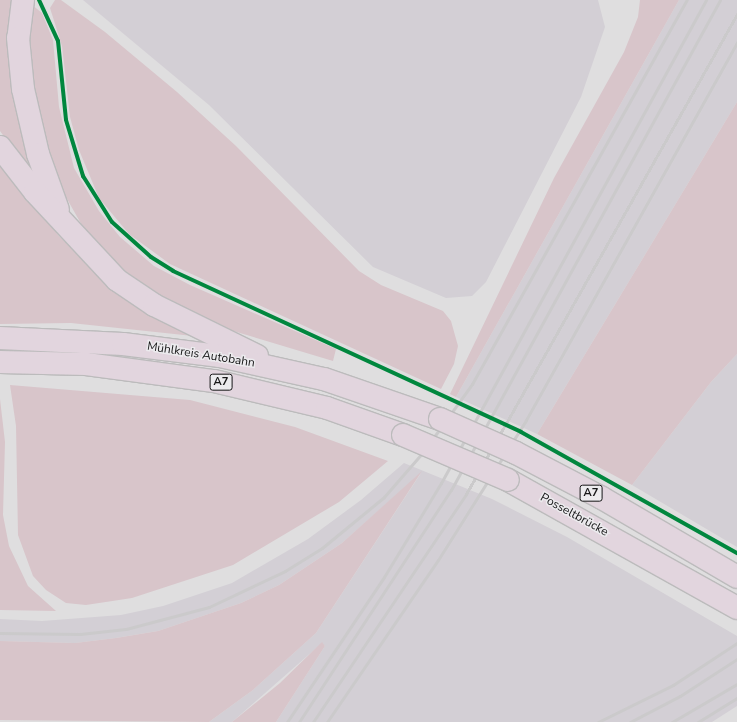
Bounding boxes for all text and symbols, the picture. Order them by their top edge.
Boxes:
street label: Mühlkreis Autobahn [146,339,256,371]
road number: A7 [209,373,233,391]
road number: A7 [579,484,603,502]
street label: Posseltbrücke [538,490,610,540]

